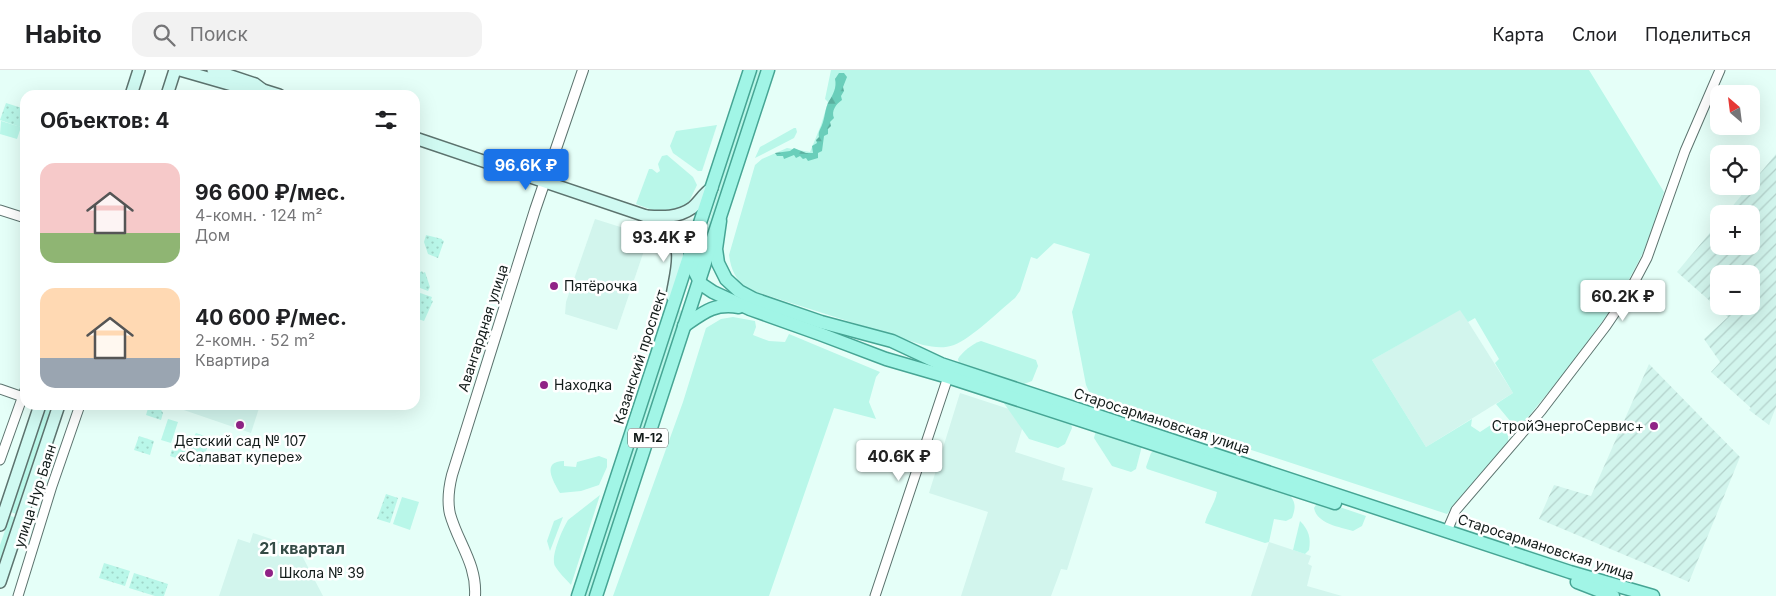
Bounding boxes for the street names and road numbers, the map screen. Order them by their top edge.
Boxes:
street label: Авангардная улица [454,262,511,394]
street label: Казанский проспект [610,287,669,426]
street label: Старосармановская улица [1072,384,1252,457]
road number: М-12 [628,428,668,448]
street label: улица Нур Баян [10,442,59,550]
street label: Старосармановская улица [1456,510,1636,583]

